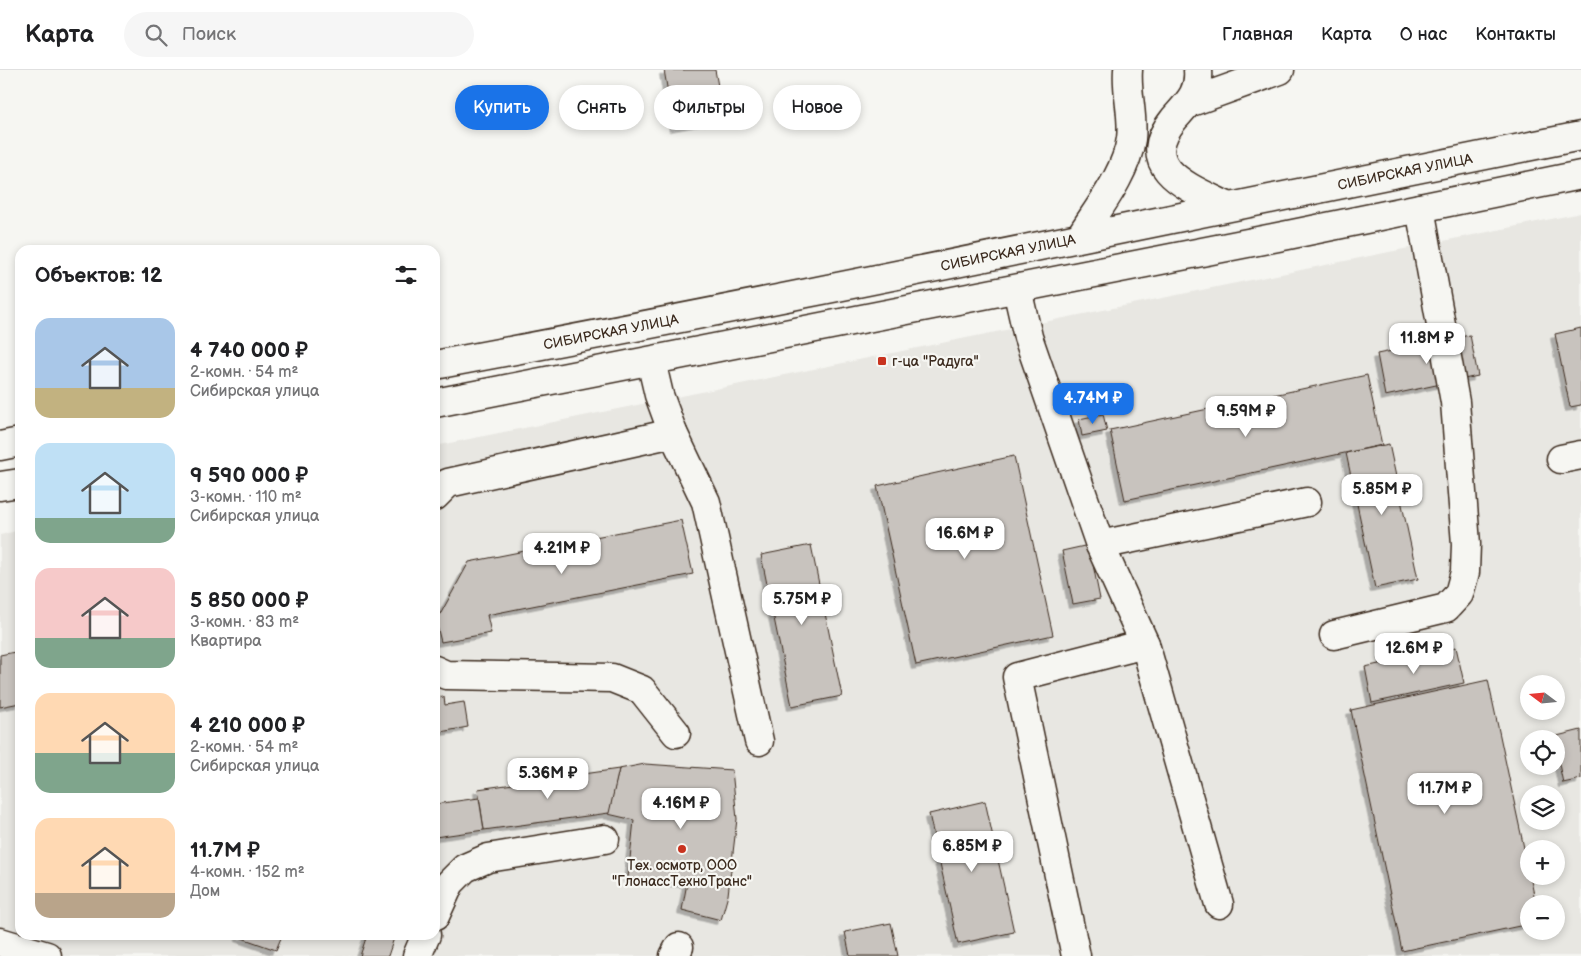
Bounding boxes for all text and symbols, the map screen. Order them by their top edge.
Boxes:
search box [124,12,474,57]
text: Карта [25,20,94,49]
icon: search [142,21,170,49]
text: Поиск [182,23,236,46]
text: Главная [1222,24,1293,45]
text: Карта [1321,24,1372,45]
text: О нас [1400,24,1447,45]
text: Контакты [1475,24,1556,45]
chip: Купить [455,85,549,130]
chip: Снять [559,85,644,130]
chip: Фильтры [654,85,763,130]
chip: Новое [773,85,861,130]
street label: СИБИРСКАЯ УЛИЦА [1336,150,1474,194]
street label: СИБИРСКАЯ УЛИЦА [939,231,1077,275]
icon: filters [392,261,420,289]
text: Объектов: 12 [35,263,162,288]
street label: СИБИРСКАЯ УЛИЦА [542,311,680,353]
pin: 11.8M ₽ [1381,322,1473,365]
text: 11.8M ₽ [1400,329,1454,348]
icon: home [75,338,135,398]
text: 4 740 000 ₽ [190,338,308,363]
place label: г-ца "Радуга" [892,353,979,370]
marker: г-ца "Радуга" [876,355,888,367]
text: 2-комн. · 54 m² [190,363,298,382]
text: Сибирская улица [190,382,320,401]
pin: 4.74M ₽ [1047,382,1139,425]
text: 4.74M ₽ [1064,389,1122,408]
pin: 9.59M ₽ [1200,396,1292,438]
text: 9.59M ₽ [1217,402,1275,421]
icon: home [75,463,135,523]
text: 9 590 000 ₽ [190,463,308,488]
pin: 5.85M ₽ [1336,474,1428,516]
text: 5.85M ₽ [1352,480,1412,499]
text: 3-комн. · 110 m² [190,488,302,507]
text: Сибирская улица [190,507,320,526]
pin: 16.6M ₽ [919,518,1011,560]
text: 16.6M ₽ [936,524,994,543]
pin: 4.21M ₽ [516,532,608,575]
text: 4.21M ₽ [534,539,590,558]
pin: 5.75M ₽ [756,584,848,626]
icon: home [75,588,135,648]
text: 5 850 000 ₽ [190,588,308,613]
text: 5.75M ₽ [773,590,831,609]
text: 3-комн. · 83 m² [190,613,299,632]
text: Квартира [190,632,262,651]
pin: 12.6M ₽ [1368,632,1460,675]
text: 12.6M ₽ [1386,639,1442,658]
north arrow [1520,675,1565,720]
map controls [1520,675,1565,940]
icon: home [75,713,135,773]
text: 4 210 000 ₽ [190,713,305,738]
button: locate [1520,730,1565,775]
text: 2-комн. · 54 m² [190,738,298,757]
text: Сибирская улица [190,757,320,776]
pin: 5.36M ₽ [502,758,594,800]
text: 5.36M ₽ [518,764,578,783]
pin: 11.7M ₽ [1399,772,1491,815]
text: 11.7M ₽ [1418,779,1472,798]
button: layers [1520,785,1565,830]
pin: 4.16M ₽ [635,788,727,830]
text: 4.16M ₽ [653,794,709,813]
pin: 6.85M ₽ [926,830,1018,873]
text: 6.85M ₽ [942,837,1002,856]
icon: home [75,838,135,898]
text: 11.7M ₽ [190,838,260,863]
button: + [1520,840,1565,885]
marker: Тех. осмотр, ООО "ГлонассТехноТранс" [676,843,688,855]
place label: Тех. осмотр, ООО "ГлонассТехноТранс" [612,857,752,890]
text: 4-комн. · 152 m² [190,863,305,882]
text: Дом [190,882,220,901]
button: − [1520,895,1565,940]

